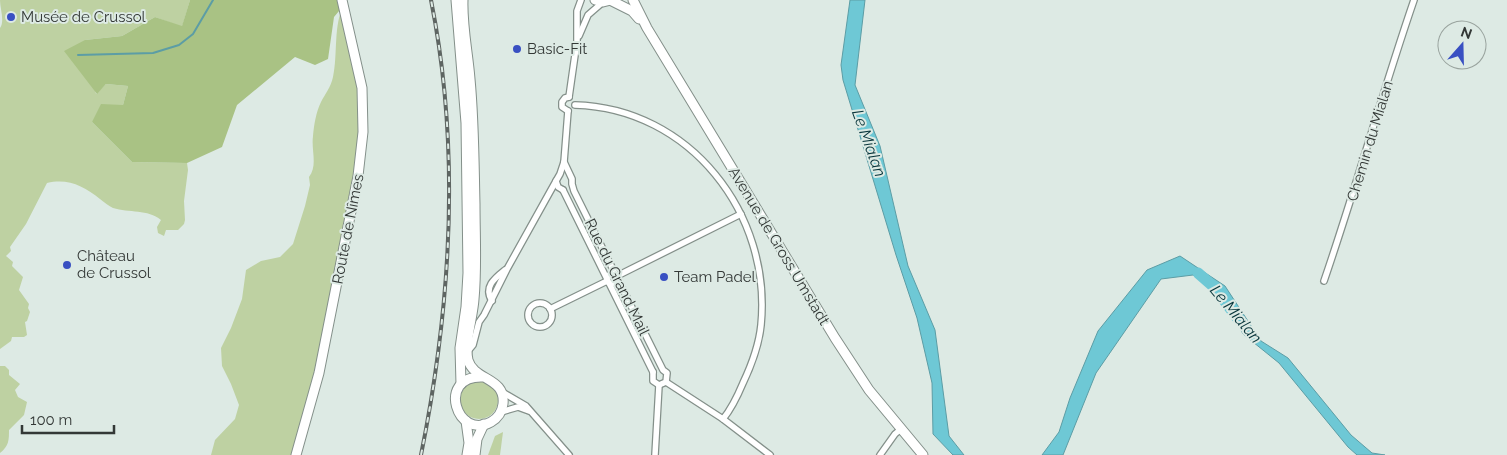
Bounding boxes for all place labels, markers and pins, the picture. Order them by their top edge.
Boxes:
place label: Musée de Crussol [21,8,147,26]
marker: Musée de Crussol [5,11,17,23]
place label: Basic-Fit [527,40,587,58]
marker: Basic-Fit [511,43,523,55]
place label: Château de Crussol [77,247,152,282]
marker: Château de Crussol [61,259,73,271]
place label: Team Padel [674,268,757,286]
marker: Team Padel [658,271,670,283]

